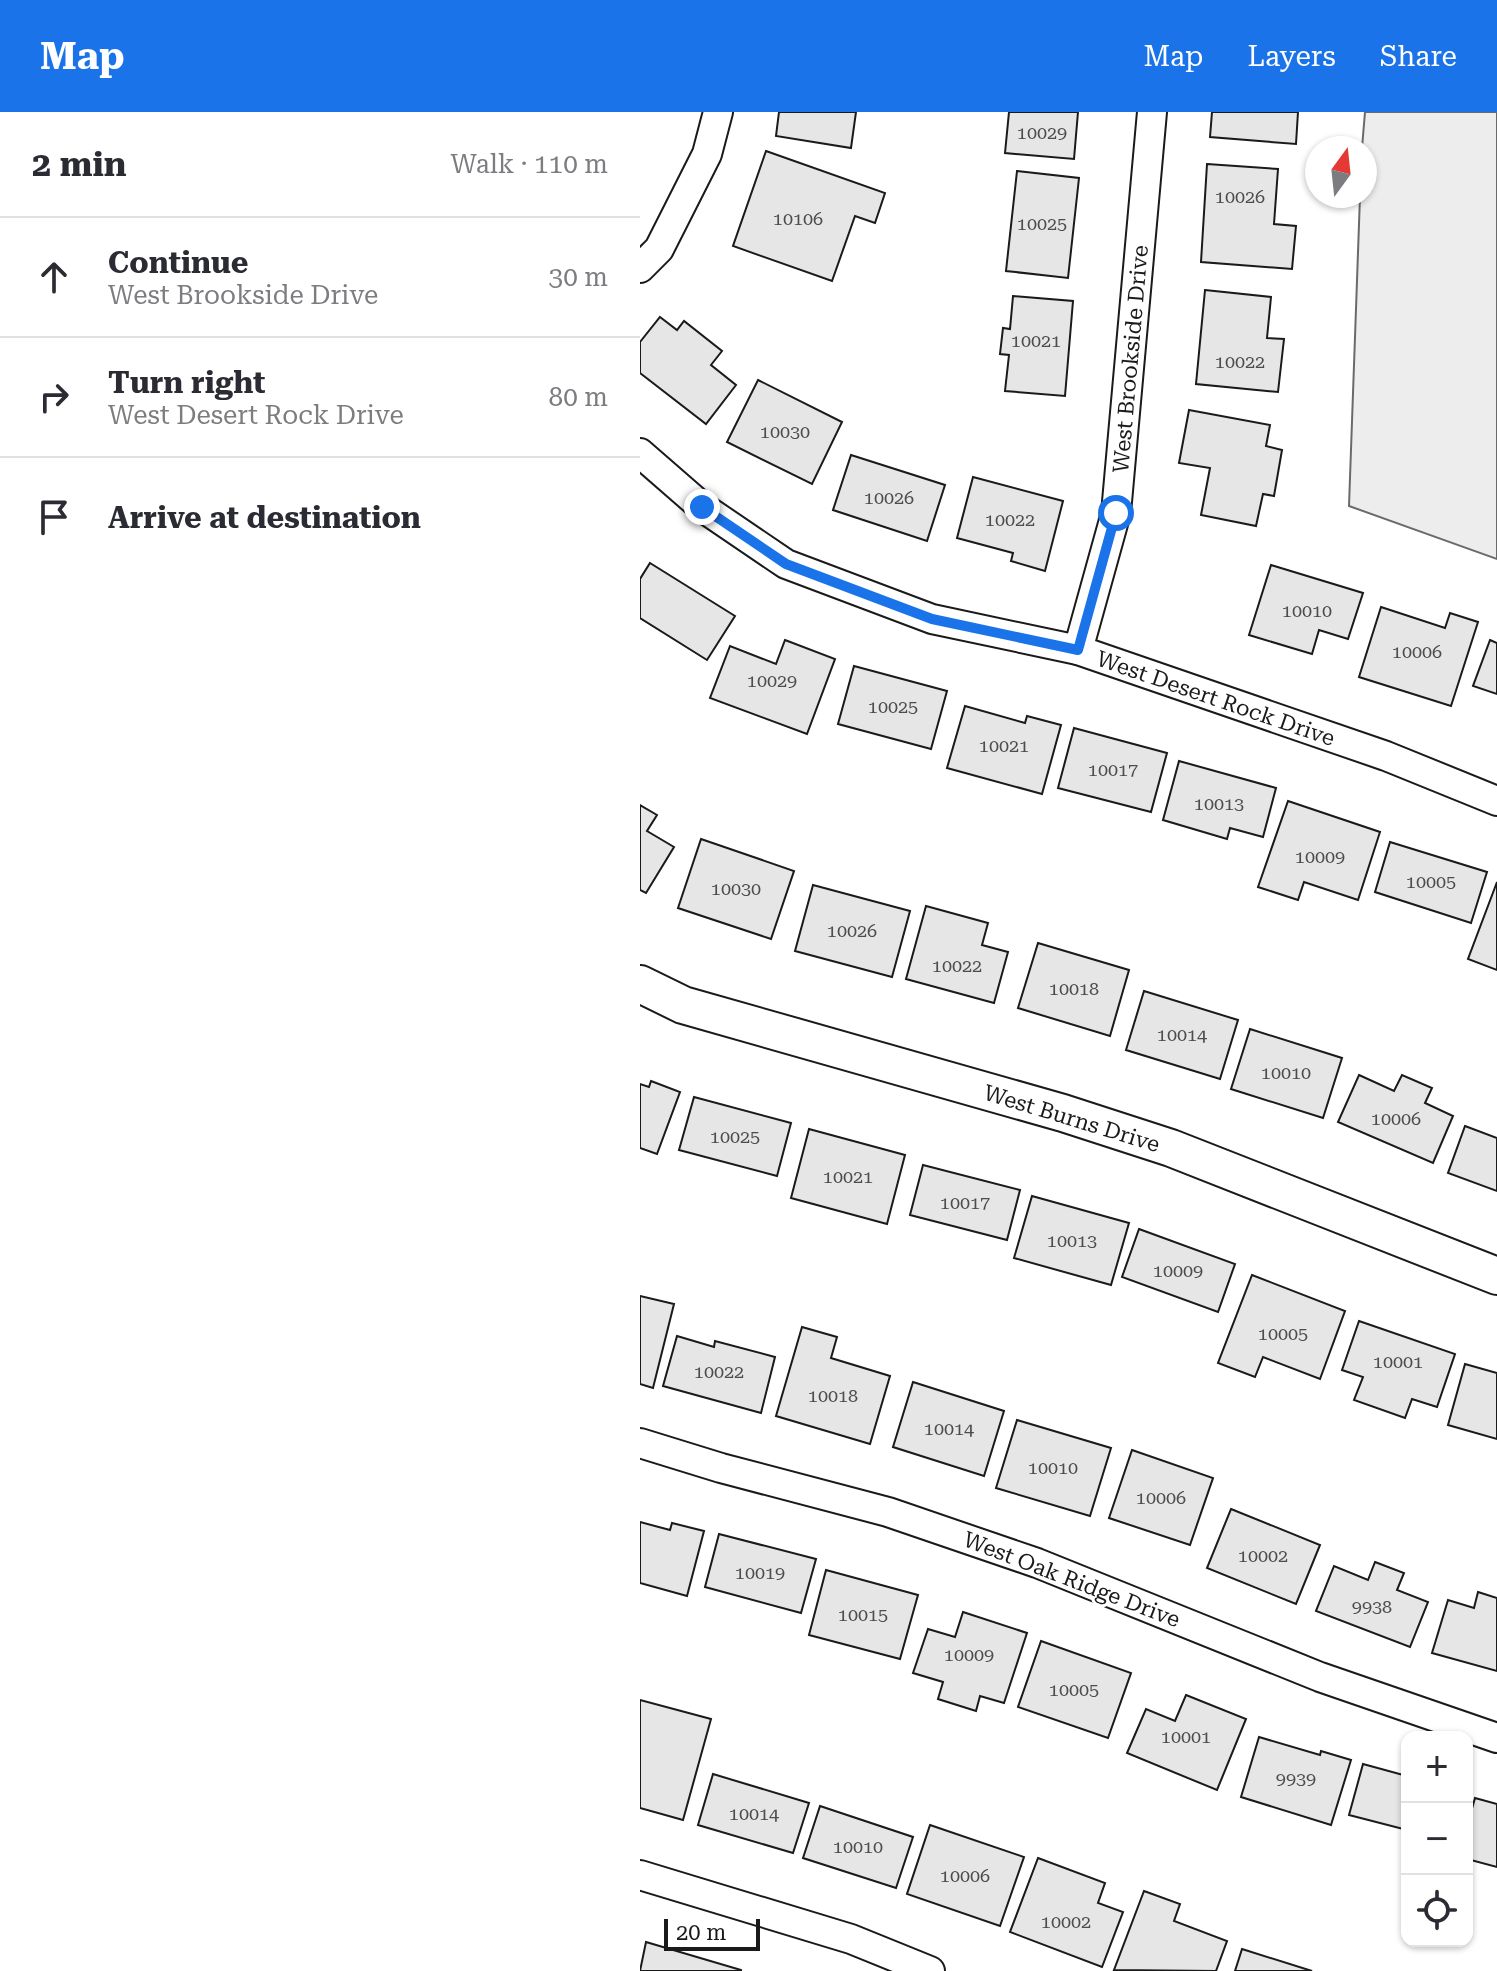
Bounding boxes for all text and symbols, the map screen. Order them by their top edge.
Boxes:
text: Map [40,34,125,78]
text: Map [1144,40,1203,73]
text: Layers [1247,40,1336,73]
text: Share [1380,40,1457,73]
house number: 10029 [1017,122,1067,143]
north arrow [1305,136,1377,208]
text: 2 min [32,144,127,184]
text: Walk · 110 m [450,149,608,179]
house number: 10026 [1215,186,1265,207]
house number: 10106 [773,208,823,229]
house number: 10025 [1017,213,1067,234]
street label: West Brookside Drive [1108,244,1153,474]
text: Continue [108,245,248,280]
icon: ahead [32,255,76,299]
text: 30 m [549,262,608,292]
text: West Brookside Drive [108,280,378,310]
house number: 10021 [1011,330,1061,351]
house number: 10022 [1215,351,1265,372]
text: Turn right [108,365,265,400]
icon: right [32,375,76,419]
text: 80 m [549,382,608,412]
text: West Desert Rock Drive [108,400,404,430]
house number: 10030 [760,421,810,442]
house number: 10026 [864,487,914,508]
route end [684,489,720,525]
icon: arrive [32,495,76,539]
route start [1098,495,1134,531]
text: Arrive at destination [108,500,421,535]
house number: 10022 [985,509,1035,530]
house number: 10010 [1282,600,1332,621]
house number: 10006 [1392,641,1442,662]
street label: West Desert Rock Drive [1093,646,1338,751]
house number: 10029 [747,670,797,691]
house number: 10025 [868,696,918,717]
house number: 10021 [979,735,1029,756]
house number: 10017 [1088,759,1138,780]
house number: 10013 [1194,793,1244,814]
house number: 10009 [1295,846,1345,867]
house number: 10005 [1406,871,1456,892]
house number: 10030 [711,878,761,899]
house number: 10026 [827,920,877,941]
house number: 10022 [932,955,982,976]
house number: 10018 [1049,978,1099,999]
house number: 10014 [1157,1024,1207,1045]
house number: 10010 [1261,1062,1311,1083]
street label: West Burns Drive [981,1080,1163,1157]
house number: 10006 [1371,1108,1421,1129]
house number: 10025 [710,1126,760,1147]
house number: 10021 [823,1166,873,1187]
house number: 10017 [940,1192,990,1213]
house number: 10013 [1047,1230,1097,1251]
house number: 10009 [1153,1260,1203,1281]
house number: 10005 [1258,1323,1308,1344]
house number: 10001 [1373,1351,1423,1372]
house number: 10022 [694,1361,744,1382]
house number: 10018 [808,1385,858,1406]
house number: 10014 [924,1418,974,1439]
house number: 10010 [1028,1457,1078,1478]
house number: 10006 [1136,1487,1186,1508]
street label: West Oak Ridge Drive [960,1527,1184,1632]
house number: 10002 [1238,1545,1288,1566]
house number: 10019 [735,1562,785,1583]
house number: 9938 [1352,1596,1392,1617]
house number: 10015 [838,1604,888,1625]
house number: 10009 [944,1644,994,1665]
house number: 10005 [1049,1679,1099,1700]
house number: 10001 [1161,1726,1211,1747]
map controls [1401,1731,1473,1947]
button: + [1401,1731,1473,1803]
house number: 9939 [1276,1768,1316,1789]
house number: 10014 [729,1803,779,1824]
button: − [1401,1803,1473,1875]
house number: 10010 [833,1836,883,1857]
house number: 10006 [940,1865,990,1886]
button: locate [1401,1875,1473,1947]
house number: 10002 [1041,1911,1091,1932]
scale bar [664,1915,760,1951]
text: 20 m [676,1920,726,1945]

